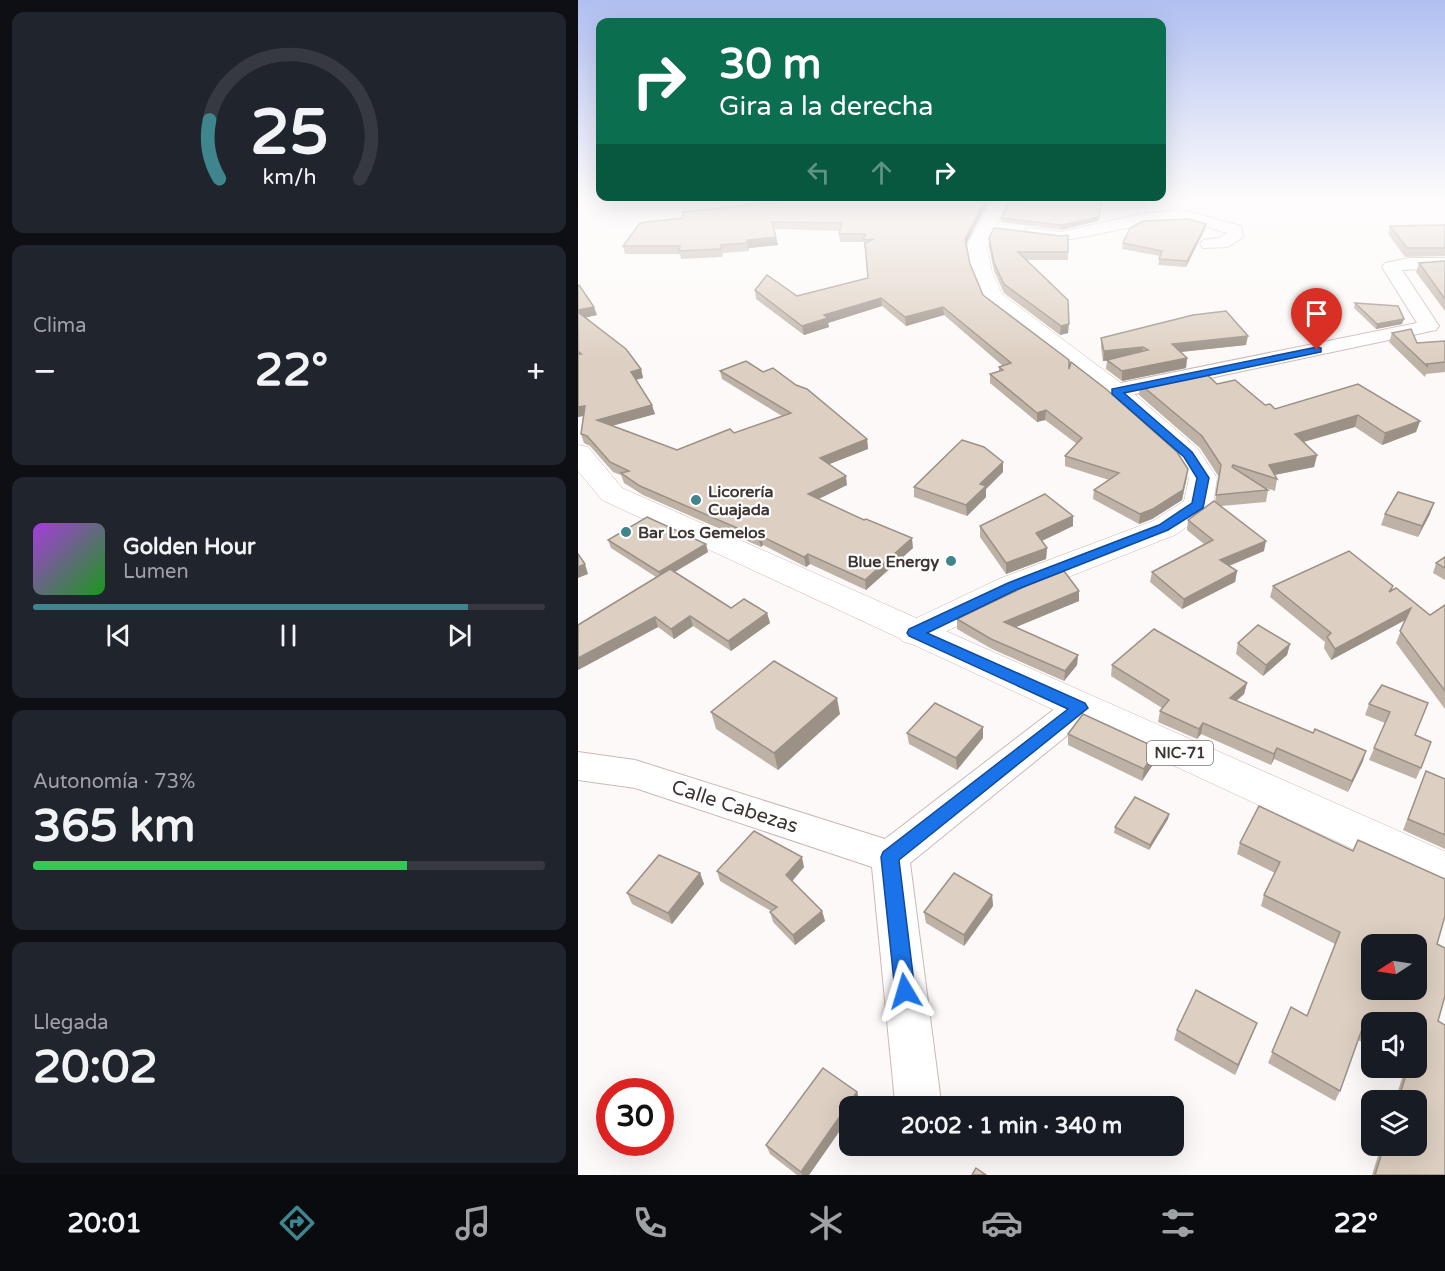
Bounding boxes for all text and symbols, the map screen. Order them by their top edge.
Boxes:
text: 30 m [719,39,821,90]
icon: right [620,42,698,120]
text: Gira a la derecha [719,90,933,123]
text: 25 [250,96,328,171]
icon: left [802,156,835,189]
icon: ahead [865,156,898,189]
icon: right [928,156,961,189]
text: km/h [262,165,316,191]
pin [1291,288,1342,350]
icon: arrive [1300,297,1333,330]
text: Clima [33,314,86,338]
text: 22° [255,344,328,398]
text: − [33,352,57,391]
text: + [526,352,545,391]
place label: Licorería Cuajada [708,482,773,520]
marker: Licorería Cuajada [689,493,703,507]
place label: Bar Los Gemelos [638,523,766,543]
marker: Bar Los Gemelos [619,525,633,539]
text: Golden Hour [123,534,255,560]
place label: Blue Energy [848,552,939,572]
marker: Blue Energy [944,554,958,568]
text: Lumen [123,560,189,584]
icon: previous [102,619,135,652]
icon: pause [272,619,305,652]
icon: next [443,619,476,652]
road number: NIC-71 [1147,741,1213,765]
text: Autonomía · 73% [33,770,195,794]
street label: Calle Cabezas [668,775,801,839]
text: 365 km [33,800,195,854]
north arrow [1361,934,1427,1000]
map controls [1361,934,1427,1156]
position arrow [873,959,937,1023]
text: Llegada [33,1011,109,1035]
button: sound [1361,1012,1427,1078]
text: 20:02 [33,1041,158,1095]
speed limit sign: 30 [596,1078,674,1156]
button: layers [1361,1090,1427,1156]
text: 20:02 · 1 min · 340 m [901,1113,1122,1139]
icon: directions [276,1202,318,1244]
icon: music [452,1202,494,1244]
icon: phone [629,1202,671,1244]
icon: climate [805,1202,847,1244]
icon: car [981,1202,1023,1244]
icon: filters [1157,1202,1199,1244]
text: 20:01 [67,1207,142,1240]
text: 22° [1334,1207,1378,1240]

